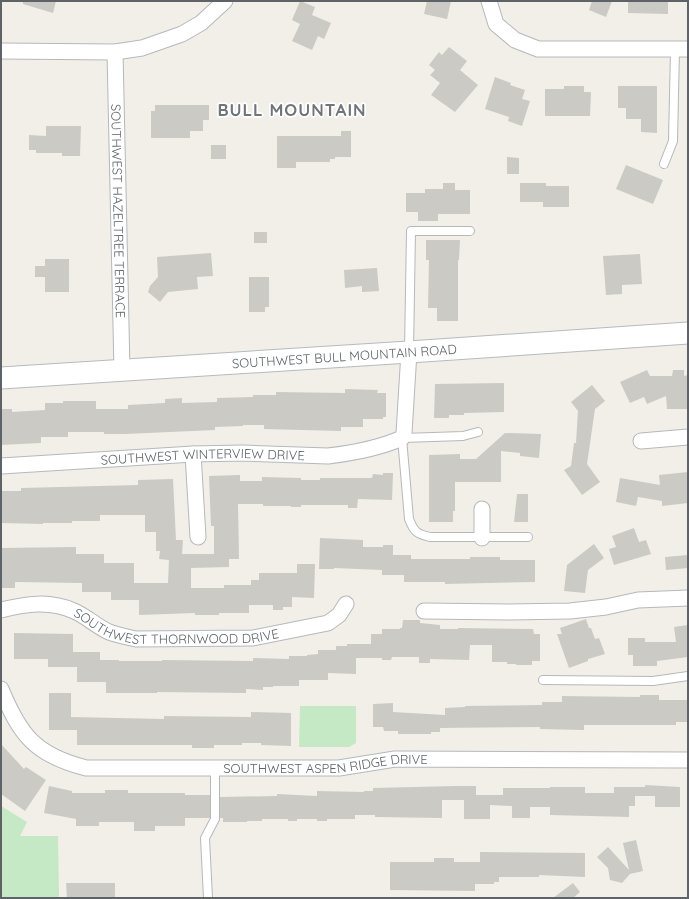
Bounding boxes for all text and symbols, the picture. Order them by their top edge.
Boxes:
district label: BULL MOUNTAIN [217,99,367,120]
street label: SOUTHWEST HAZELTREE TERRACE [108,104,129,318]
street label: SOUTHWEST BULL MOUNTAIN ROAD [231,341,457,371]
street label: SOUTHWEST WINTERVIEW DRIVE [100,445,305,468]
street label: SOUTHWEST THORNWOOD DRIVE [71,604,280,648]
street label: SOUTHWEST ASPEN RIDGE DRIVE [223,750,428,776]

